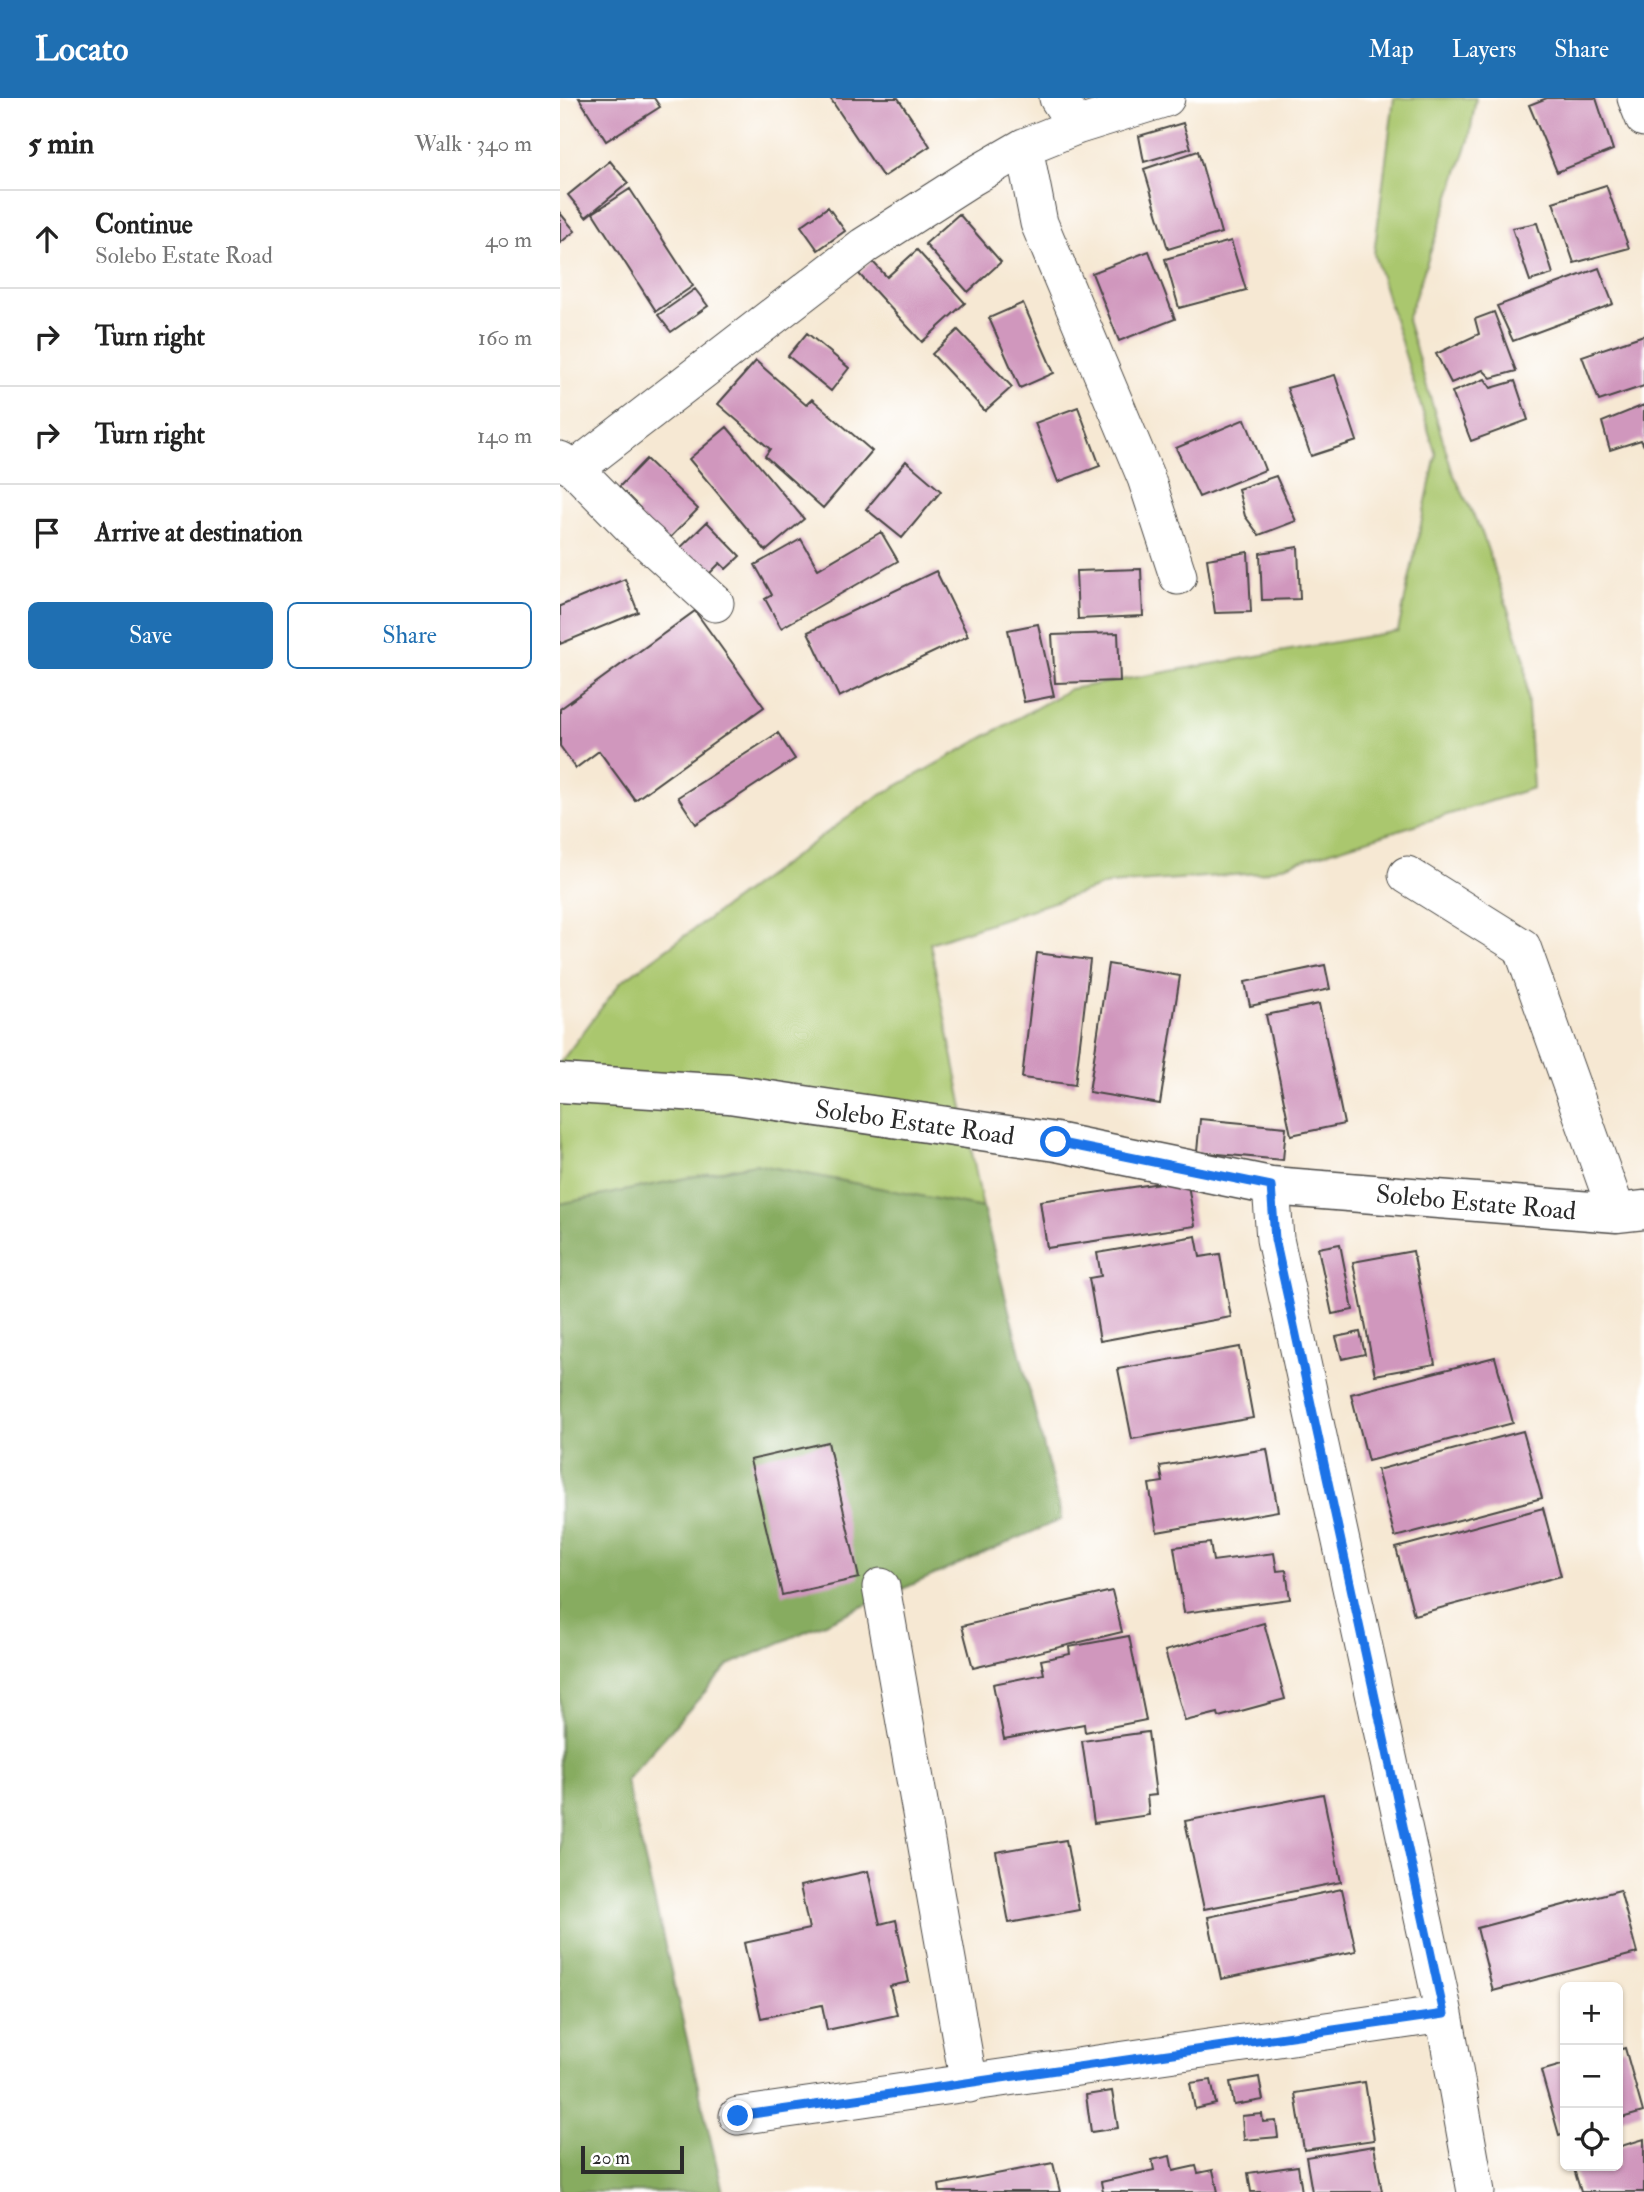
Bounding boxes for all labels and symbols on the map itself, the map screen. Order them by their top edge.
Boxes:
street label: Solebo Estate Road [813,1093,1017,1153]
route start [1040,1126,1071,1157]
street label: Solebo Estate Road [1374,1178,1578,1228]
route end [722,2100,753,2131]
scale bar [581,2143,684,2175]

